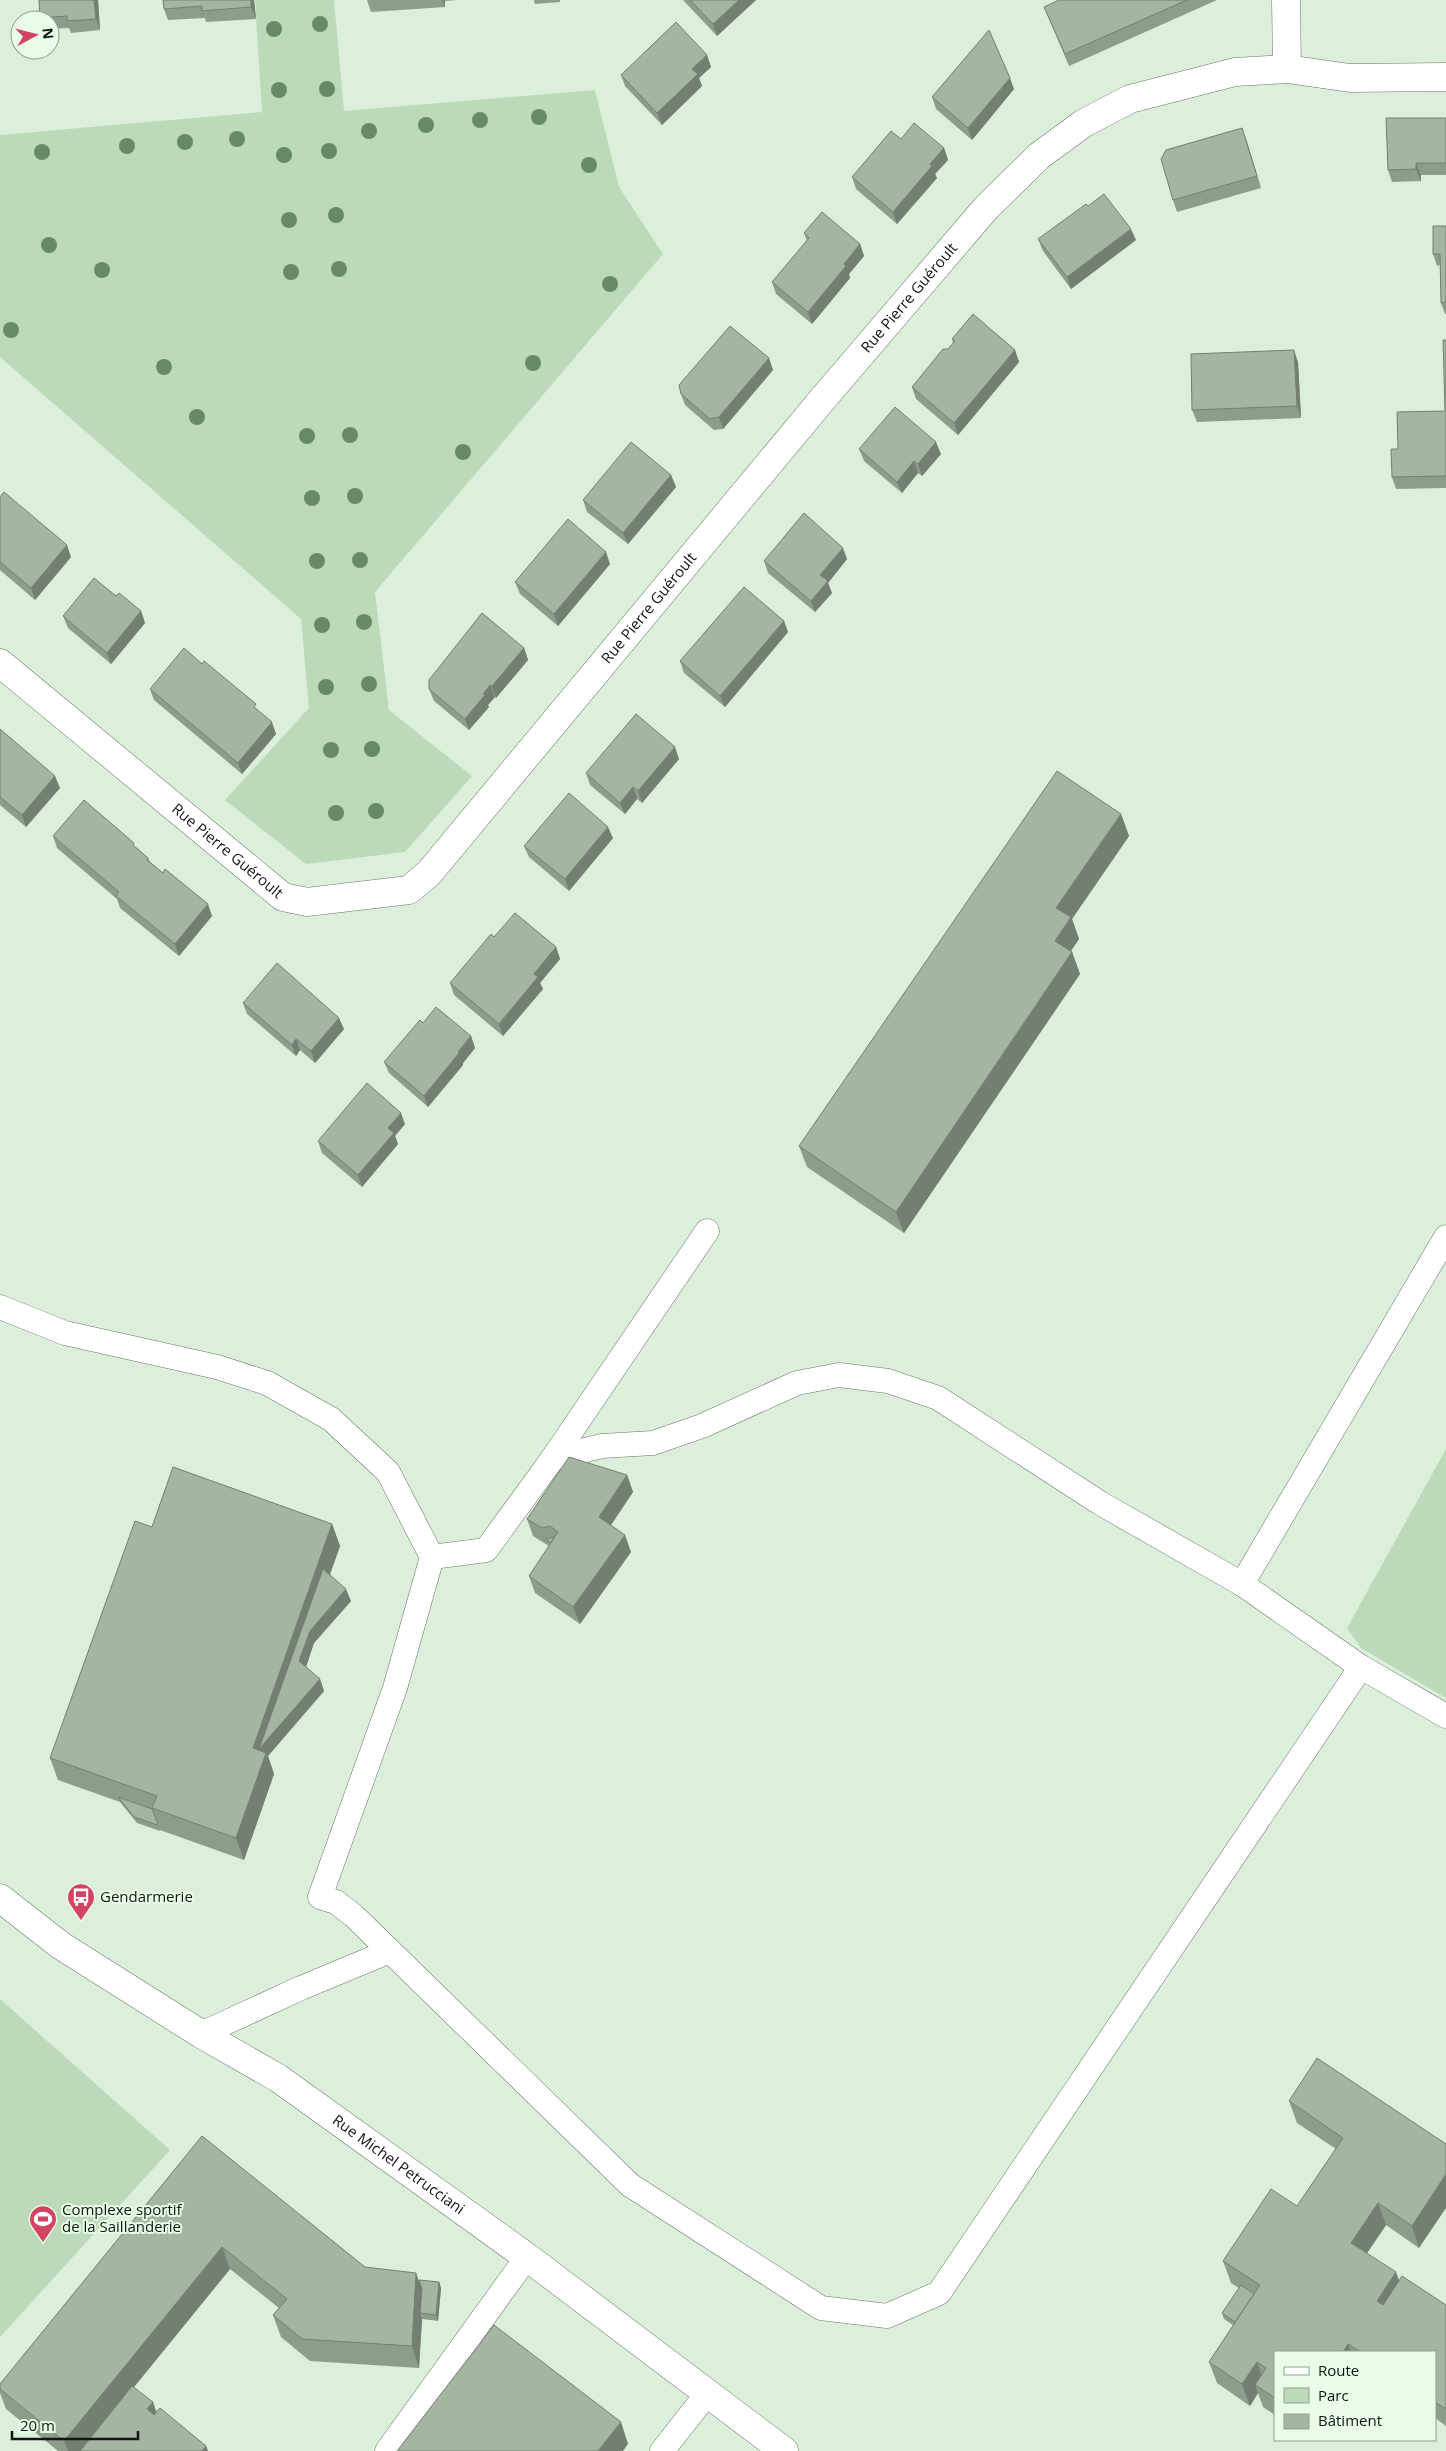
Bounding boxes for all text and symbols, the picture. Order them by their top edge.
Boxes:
north arrow [10,10,60,60]
text: N [38,27,59,40]
street label: Rue Pierre Guéroult [856,238,961,356]
street label: Rue Pierre Guéroult [596,548,700,667]
street label: Rue Pierre Guéroult [168,798,288,902]
bus stop icon: Gendarmerie [66,1882,96,1921]
place label: Gendarmerie [100,1886,193,1906]
street label: Rue Michel Petrucciani [329,2109,469,2218]
place label: Complexe sportif de la Saillanderie [62,2199,183,2236]
sports icon: Complexe sportif de la Saillanderie [28,2204,58,2243]
legend [1274,2351,1436,2441]
text: Route [1318,2360,1359,2380]
text: Parc [1318,2385,1349,2405]
scale bar [12,2408,139,2440]
text: Bâtiment [1318,2410,1382,2430]
text: 20 m [20,2415,55,2435]

